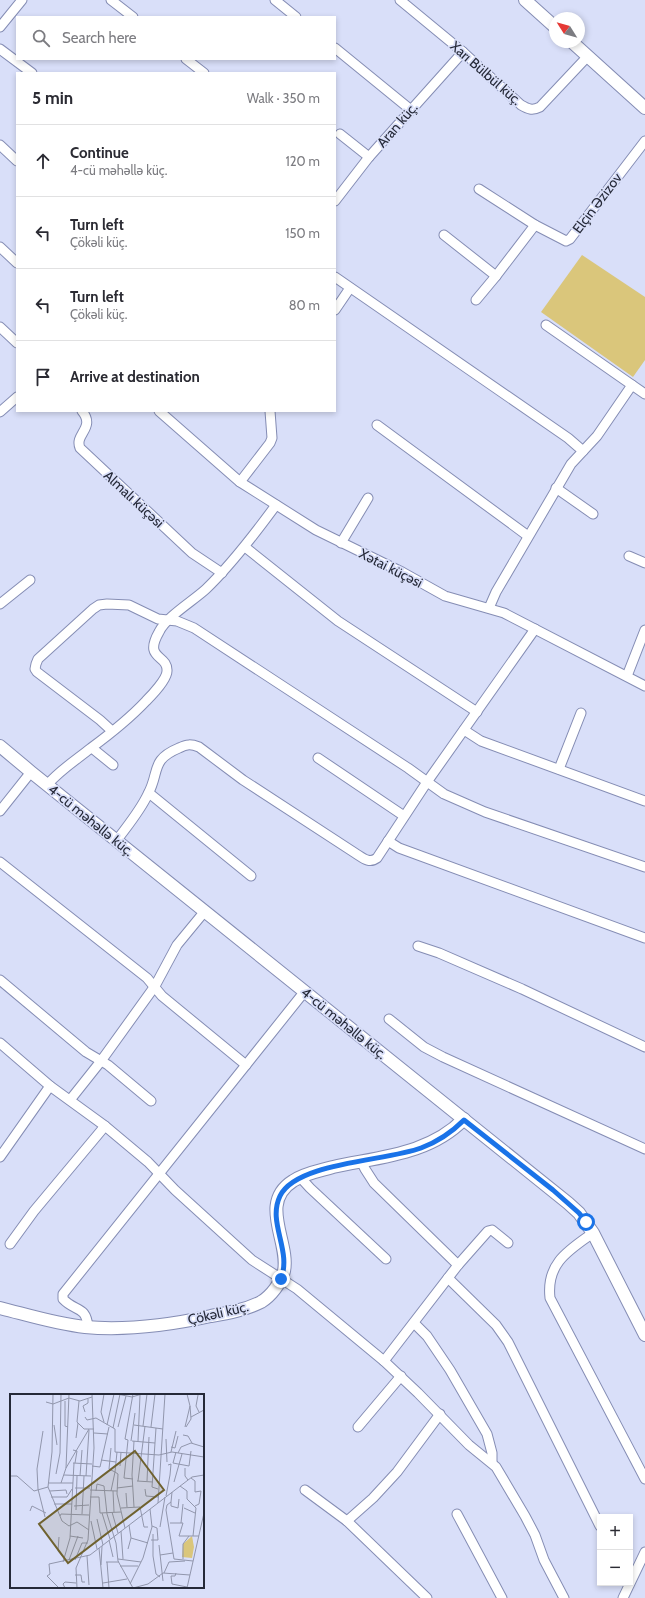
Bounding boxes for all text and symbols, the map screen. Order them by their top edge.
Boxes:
north arrow [549,12,585,48]
search box [16,16,336,60]
icon: search [30,27,52,49]
text: Search here [62,29,137,47]
street label: Xarı Bülbül küç. [447,37,526,109]
text: 5 min [32,88,73,108]
text: Walk · 350 m [247,90,320,106]
street label: Aran küç. [373,99,421,151]
text: Continue [70,144,129,162]
icon: ahead [32,150,54,172]
text: 120 m [286,153,320,169]
text: 4-cü məhəllə küç. [70,162,167,178]
street label: Elçin Əzizov [568,169,626,237]
text: Turn left [70,216,124,234]
icon: left [32,222,54,244]
text: 150 m [285,225,320,241]
text: Çökəli küç. [70,234,127,250]
text: Turn left [70,288,124,306]
icon: left [32,294,54,316]
text: 80 m [289,297,320,313]
text: Çökəli küç. [70,306,127,322]
icon: arrive [32,366,54,388]
text: Arrive at destination [70,368,200,386]
street label: Almalı küçəsi [100,466,168,532]
street label: Xətai küçəsi [356,544,426,592]
street label: 4-cü məhəllə küç. [45,780,137,860]
street label: 4-cü məhəllə küç. [298,983,390,1063]
route start [577,1213,595,1231]
route end [272,1270,290,1288]
street label: Çökəli küç. [186,1297,250,1329]
inset map [10,1394,204,1588]
map controls [597,1514,633,1586]
button: + [597,1514,633,1550]
button: − [597,1550,633,1586]

